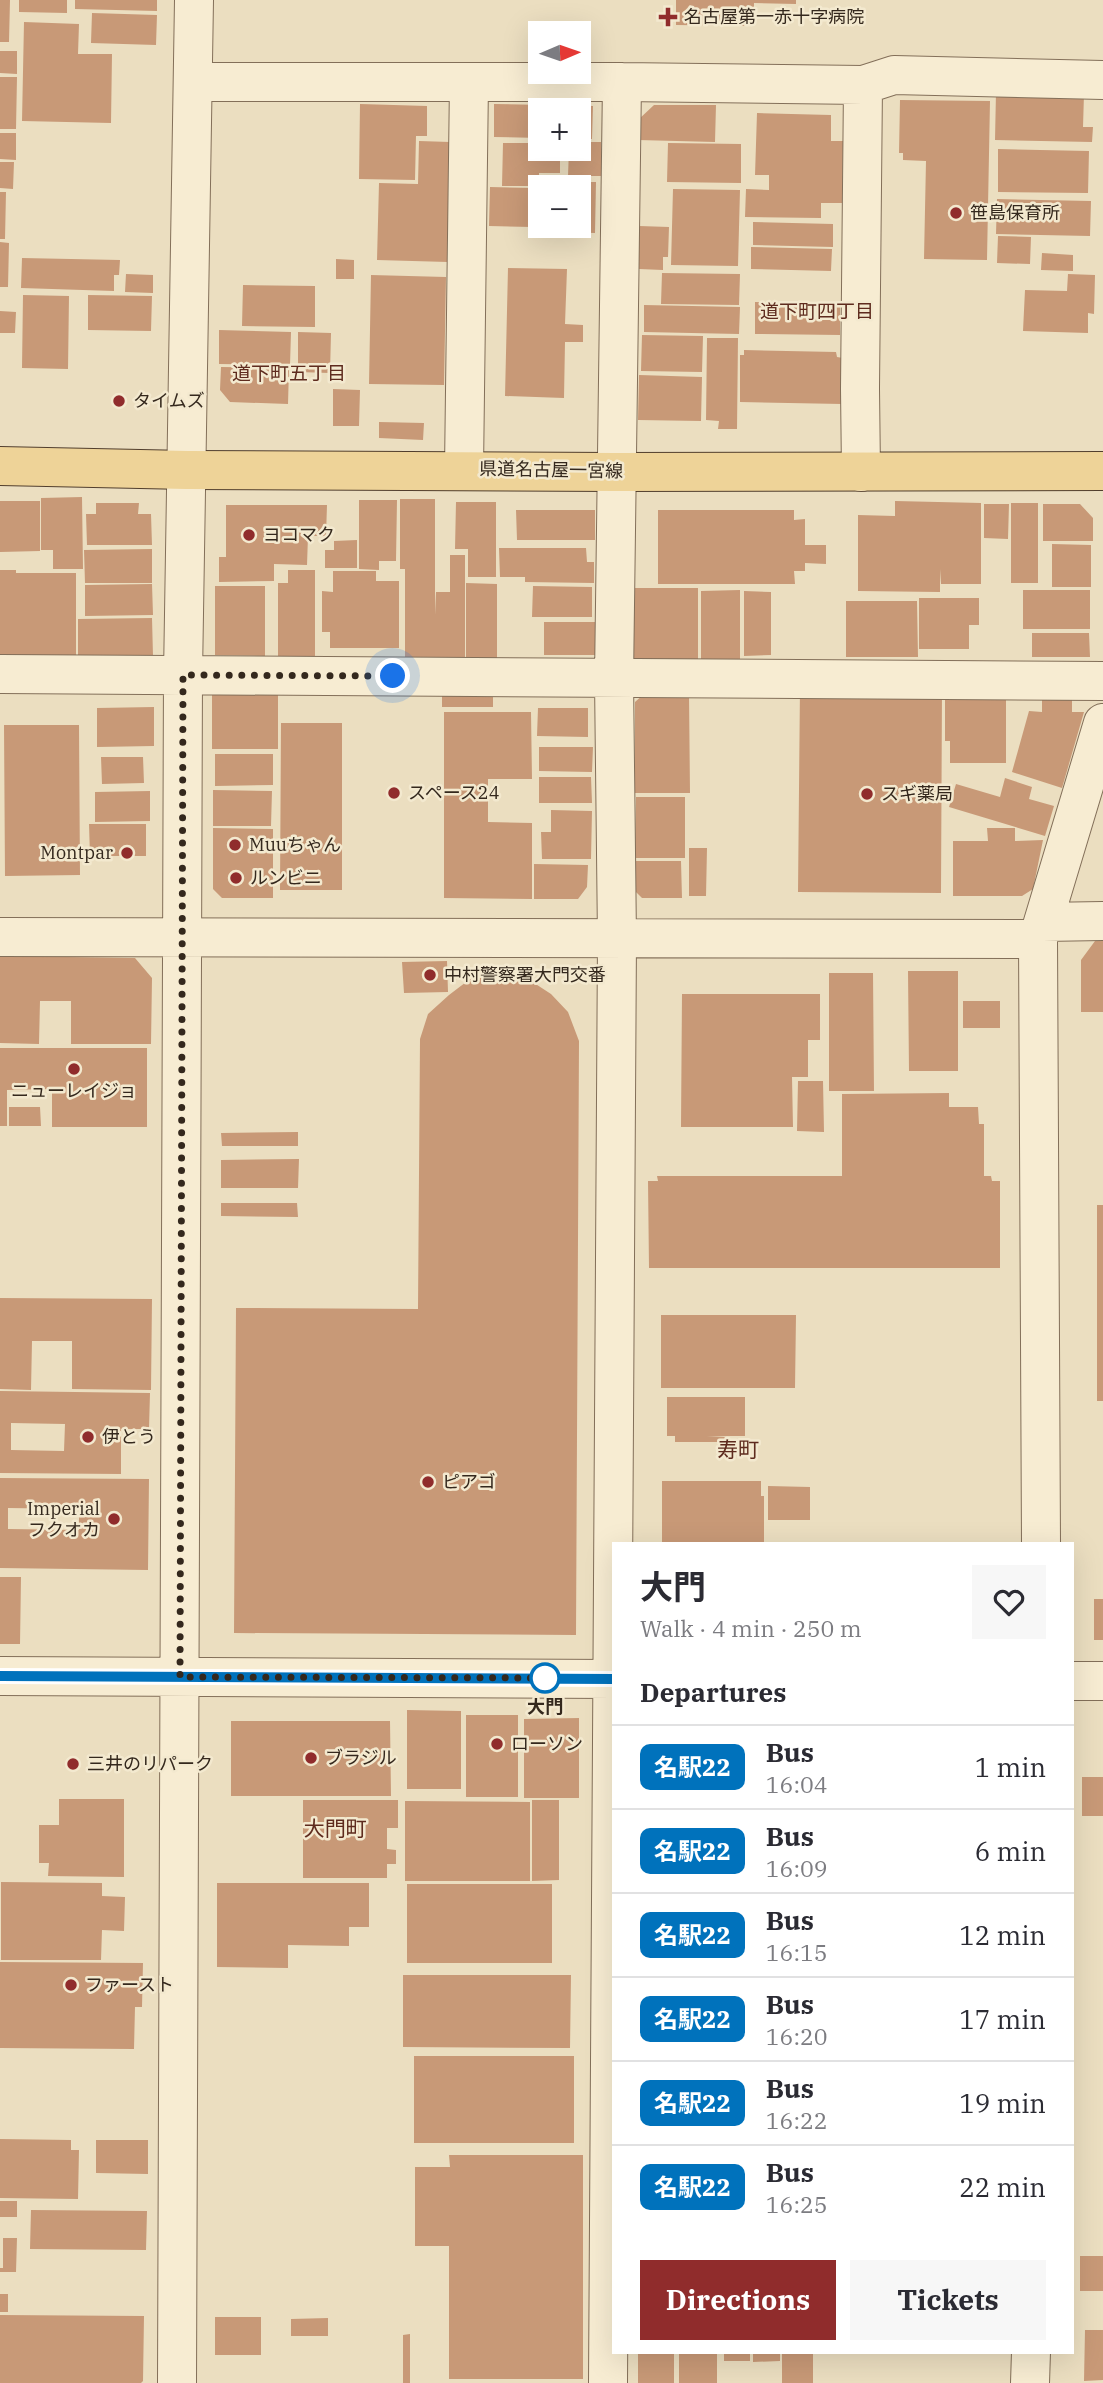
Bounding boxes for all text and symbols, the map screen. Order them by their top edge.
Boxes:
place label: 名古屋第一赤十字病院 [684,5,864,28]
marker: 名古屋第一赤十字病院 [658,7,678,27]
north arrow [528,21,592,84]
map controls [528,21,591,238]
button: + [528,98,591,161]
button: − [528,175,591,238]
place label: 笹島保育所 [970,201,1060,224]
marker: 笹島保育所 [948,205,964,221]
district label: 道下町四丁目 [760,299,874,323]
district label: 道下町五丁目 [232,361,346,385]
place label: タイムズ [133,389,205,412]
marker: タイムズ [111,393,127,409]
street label: 県道名古屋一宮線 [479,457,623,482]
place label: ヨコマク [263,523,335,546]
marker: ヨコマク [241,527,257,543]
your location [375,658,410,693]
place label: スペース24 [408,781,499,804]
place label: スギ薬局 [881,782,953,805]
marker: スペース24 [386,785,402,801]
marker: スギ薬局 [859,786,875,802]
place label: Muuちゃん [249,833,341,856]
marker: Muuちゃん [227,837,243,853]
place label: Montpar [40,841,113,864]
marker: Montpar [119,845,135,861]
place label: ルンビニ [250,866,322,889]
marker: ルンビニ [228,870,244,886]
place label: 中村警察署大門交番 [444,963,606,986]
marker: 中村警察署大門交番 [422,967,438,983]
marker: ニューレイジョ [66,1061,82,1077]
place label: ニューレイジョ [11,1079,137,1102]
place label: 伊とう [102,1425,156,1448]
marker: 伊とう [80,1429,96,1445]
district label: 寿町 [717,1435,759,1463]
place label: ピアゴ [442,1470,496,1493]
marker: ピアゴ [420,1474,436,1490]
place label: Imperial フクオカ [27,1497,100,1541]
marker: Imperial フクオカ [106,1511,122,1527]
text: 大門 [640,1565,706,1608]
button: heart [972,1565,1046,1639]
text: Walk · 4 min · 250 m [640,1613,862,1643]
marker: 大門 [530,1663,560,1693]
text: Departures [640,1675,786,1709]
place label: 大門 [527,1695,563,1718]
place label: ローソン [511,1732,583,1755]
text: Bus [766,1735,814,1769]
marker: ローソン [489,1736,505,1752]
place label: ブラジル [325,1746,397,1769]
marker: ブラジル [303,1750,319,1766]
text: 1 min [975,1750,1046,1784]
text: 名駅22 [654,1751,731,1783]
place label: 三井のリパーク [87,1752,213,1775]
marker: 三井のリパーク [65,1756,81,1772]
text: 16:04 [766,1769,828,1799]
district label: 大門町 [304,1814,367,1842]
text: Bus [766,1819,814,1853]
text: 6 min [975,1834,1046,1868]
text: 名駅22 [654,1835,731,1867]
text: 16:09 [766,1853,828,1883]
text: Bus [766,1903,814,1937]
text: 12 min [959,1918,1046,1952]
text: 名駅22 [654,1919,731,1951]
text: 16:15 [766,1937,828,1967]
place label: ファースト [85,1973,174,1996]
marker: ファースト [63,1977,79,1993]
text: Bus [766,1987,814,2021]
text: 17 min [959,2002,1046,2036]
text: 名駅22 [654,2003,731,2035]
text: 16:20 [766,2021,828,2051]
text: Bus [766,2071,814,2105]
text: 19 min [959,2086,1046,2120]
text: 名駅22 [654,2087,731,2119]
text: 16:22 [766,2105,828,2135]
text: Bus [766,2155,814,2189]
text: 22 min [959,2170,1046,2204]
text: 名駅22 [654,2171,731,2203]
text: 16:25 [766,2189,828,2219]
button: Directions [640,2260,836,2340]
button: Tickets [850,2260,1046,2340]

